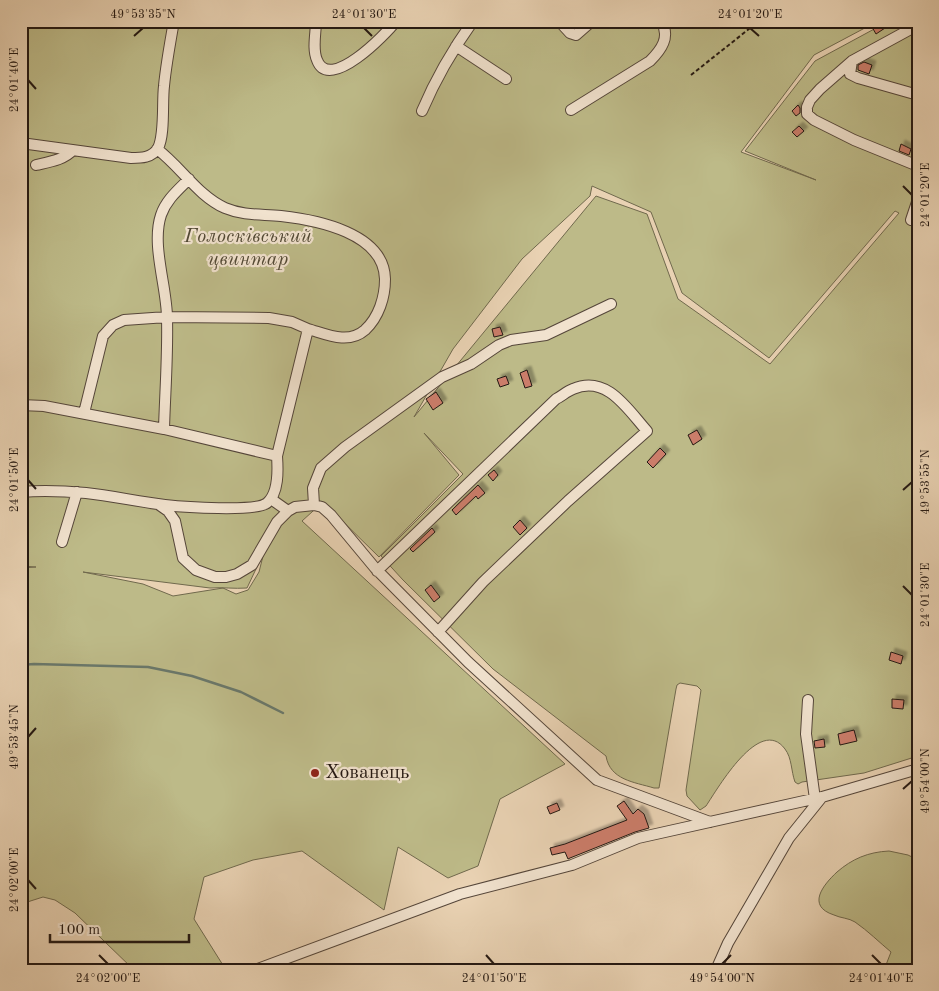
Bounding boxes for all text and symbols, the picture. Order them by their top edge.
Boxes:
text: 49°53'35"N [110,8,176,21]
text: 24°01'30"E [332,9,396,21]
text: 24°01'20"E [718,9,782,21]
text: 24°01'40"E [9,48,21,112]
text: 24°01'20"E [920,163,932,227]
park label: Голосківський цвинтар [183,227,312,270]
text: 24°01'50"E [8,448,21,512]
text: 49°53'55"N [919,449,932,515]
text: 24°01'30"E [920,563,932,627]
text: 49°53'45"N [8,704,21,770]
text: 49°54'00"N [919,748,932,814]
place label: Хованець [325,763,409,783]
marker: Хованець [309,767,321,779]
text: 24°02'00"E [9,848,21,912]
scale bar [50,911,189,943]
text: 100 m [58,923,100,938]
text: 24°01'50"E [462,972,526,985]
text: 49°54'00"N [689,972,755,985]
text: 24°02'00"E [76,973,140,985]
text: 24°01'40"E [849,973,913,985]

